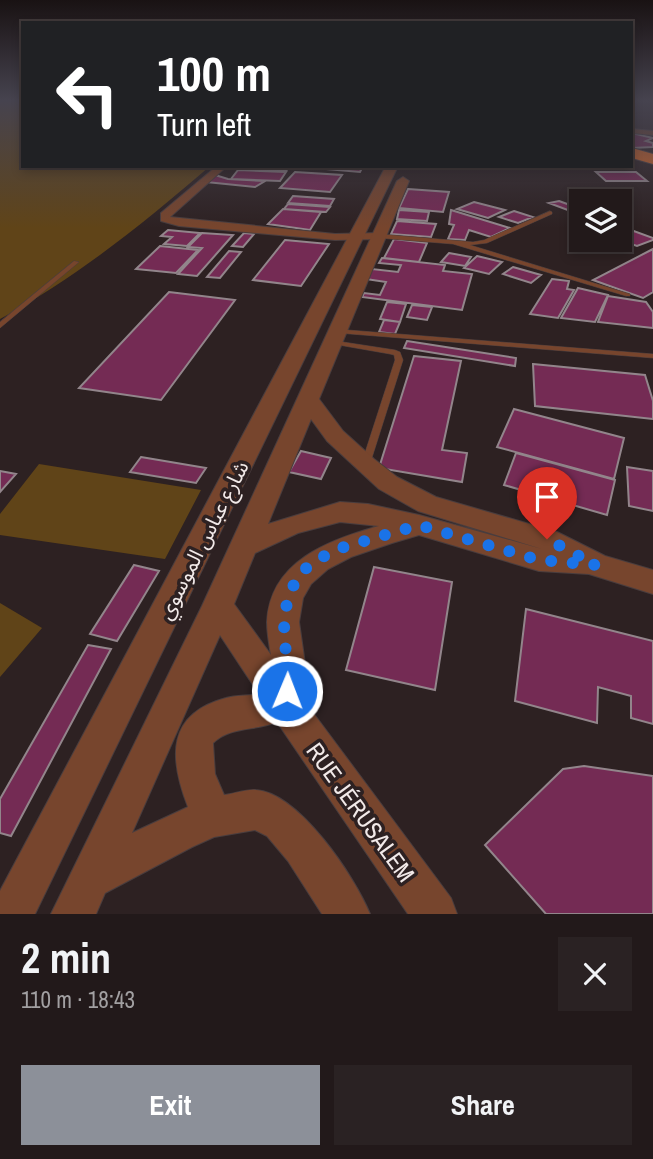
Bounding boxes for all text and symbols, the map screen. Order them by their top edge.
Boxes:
text: 100 m [157,40,271,106]
icon: left [42,49,133,140]
text: Turn left [157,103,251,146]
map controls [569,189,632,252]
button: layers [569,189,632,252]
street label: شارع عباس الموسوي [150,456,257,625]
pin [517,467,577,539]
icon: arrive [528,478,566,516]
position arrow [250,654,324,728]
street label: RUE JÉRUSALEM [300,736,422,888]
text: 2 min [21,930,111,986]
button: close [558,937,632,1011]
text: 110 m · 18:43 [21,984,135,1015]
button: Exit [21,1065,320,1145]
button: Share [334,1065,632,1145]

